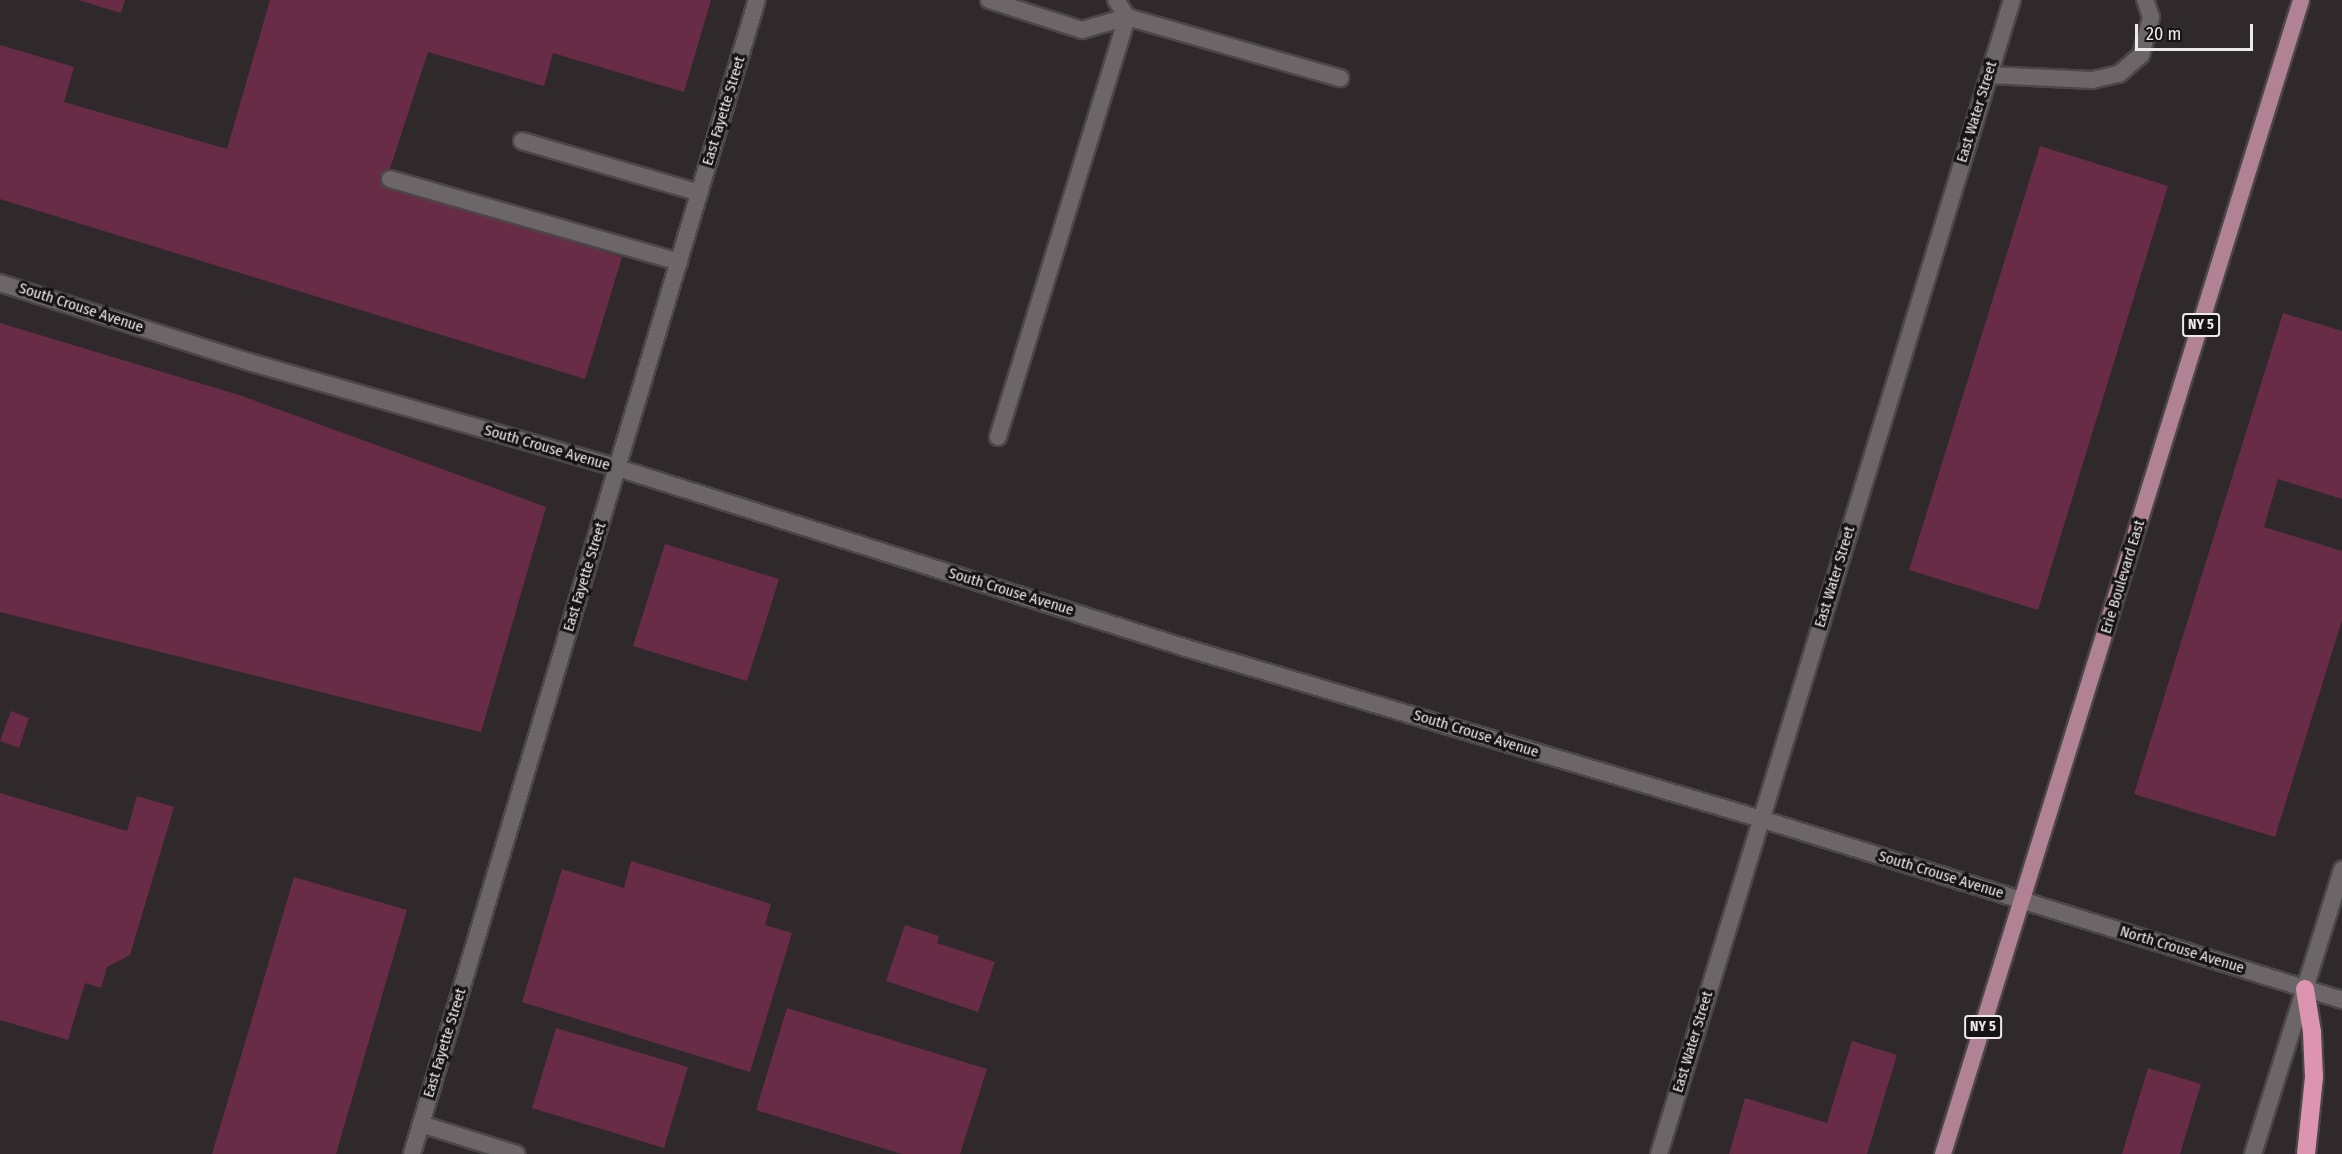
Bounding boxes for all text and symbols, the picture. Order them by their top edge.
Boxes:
scale bar [2138,12,2256,50]
text: 20 m [2146,23,2181,45]
street label: East Fayette Street [699,54,749,168]
street label: East Water Street [1953,59,2001,165]
street label: South Crouse Avenue [16,279,146,337]
road number: NY 5 [2182,314,2220,336]
street label: South Crouse Avenue [482,421,612,475]
street label: Erie Boulevard East [2097,518,2149,636]
street label: East Fayette Street [560,520,610,634]
street label: East Water Street [1811,524,1859,630]
street label: South Crouse Avenue [946,564,1076,620]
street label: South Crouse Avenue [1411,706,1541,762]
street label: South Crouse Avenue [1876,847,2006,903]
street label: North Crouse Avenue [2118,923,2246,977]
street label: East Fayette Street [420,986,470,1100]
street label: East Water Street [1669,989,1717,1095]
road number: NY 5 [1964,1016,2002,1038]

